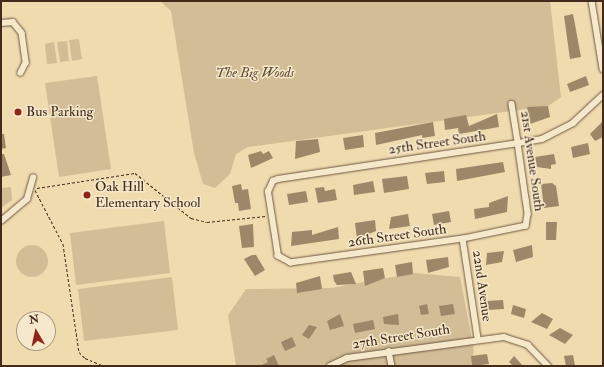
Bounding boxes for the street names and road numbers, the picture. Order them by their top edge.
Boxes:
street label: 21st Avenue South [517,110,547,212]
street label: 25th Street South [387,128,487,158]
street label: 26th Street South [347,221,447,251]
street label: 22nd Avenue [469,249,495,323]
street label: 27th Street South [351,321,451,353]

